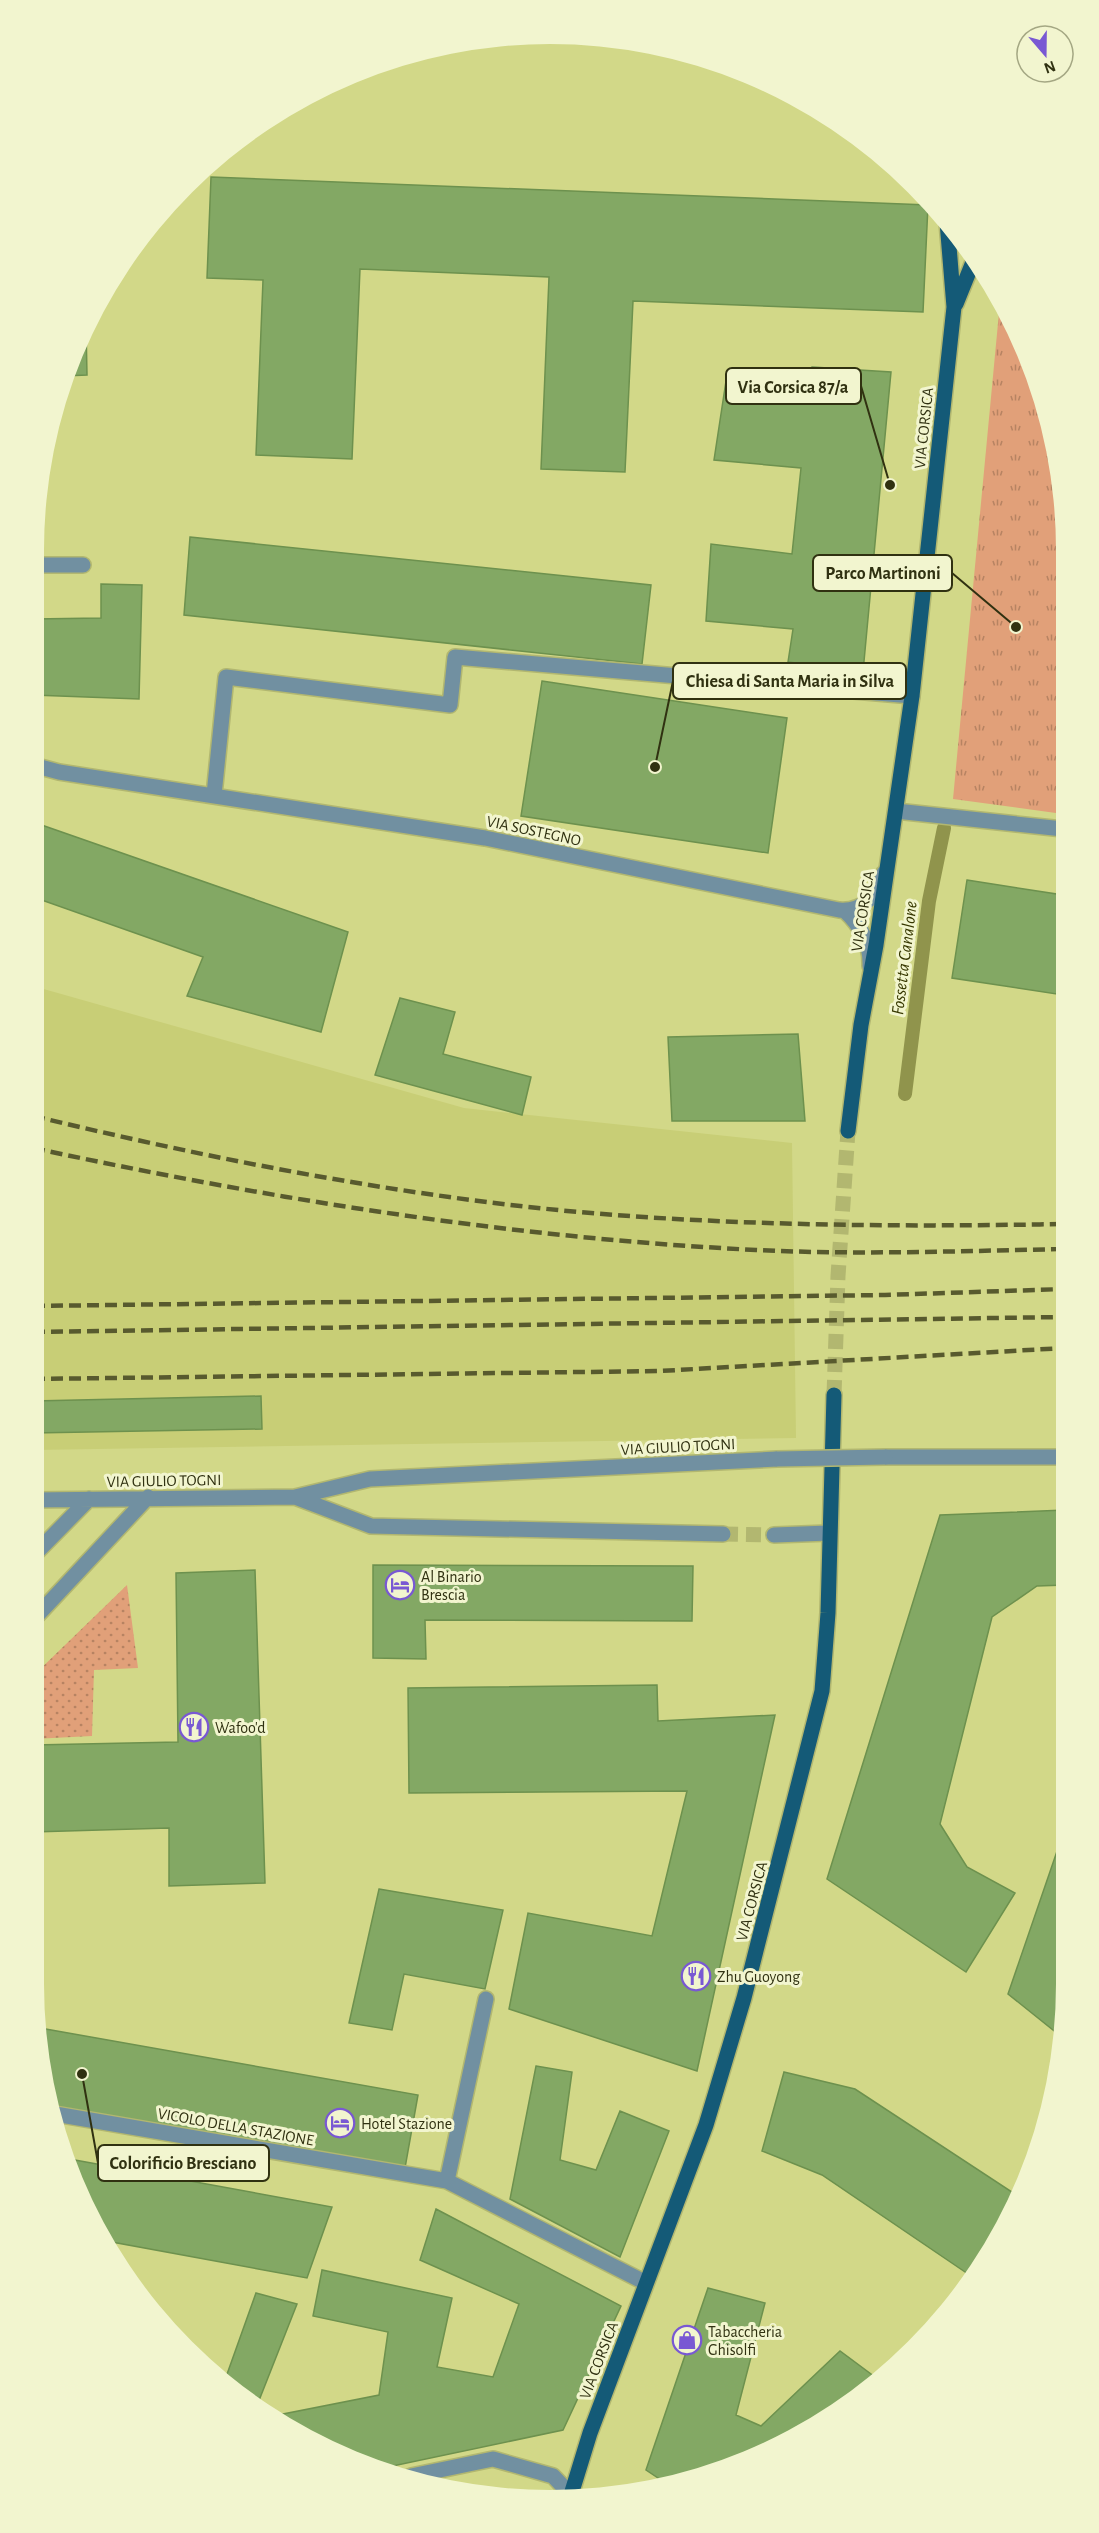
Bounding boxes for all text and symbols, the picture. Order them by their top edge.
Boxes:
north arrow [1015,24,1075,84]
text: N [1042,58,1058,77]
callout: Via Corsica 87/a [726,368,861,404]
text: Via Corsica 87/a [738,379,849,397]
street label: VIA CORSICA [912,387,936,470]
callout: Parco Martinoni [813,555,952,591]
text: Parco Martinoni [825,565,941,583]
callout: Chiesa di Santa Maria in Silva [673,663,906,699]
text: Chiesa di Santa Maria in Silva [686,673,895,691]
street label: VIA SOSTEGNO [485,813,582,849]
street label: VIA CORSICA [849,870,877,953]
water label: Fossetta Canalone [889,900,921,1016]
street label: VIA GIULIO TOGNI [620,1436,736,1458]
street label: VIA GIULIO TOGNI [107,1472,222,1490]
hotel icon: Al Binario Brescia [384,1569,416,1601]
place label: Al Binario Brescia [421,1569,482,1603]
restaurant icon: Wafoo'd [178,1711,210,1743]
place label: Wafoo'd [215,1720,265,1736]
street label: VIA CORSICA [734,1860,770,1943]
restaurant icon: Zhu Guoyong [680,1960,712,1992]
place label: Zhu Guoyong [717,1969,800,1986]
street label: VICOLO DELLA STAZIONE [156,2105,316,2149]
hotel icon: Hotel Stazione [324,2107,356,2139]
place label: Hotel Stazione [361,2116,452,2132]
callout: Colorificio Bresciano [98,2145,269,2181]
text: Colorificio Bresciano [109,2155,257,2173]
street label: VIA CORSICA [577,2319,621,2401]
shop icon: Tabaccheria Ghisolfi [671,2324,703,2356]
place label: Tabaccheria Ghisolfi [708,2324,782,2358]

